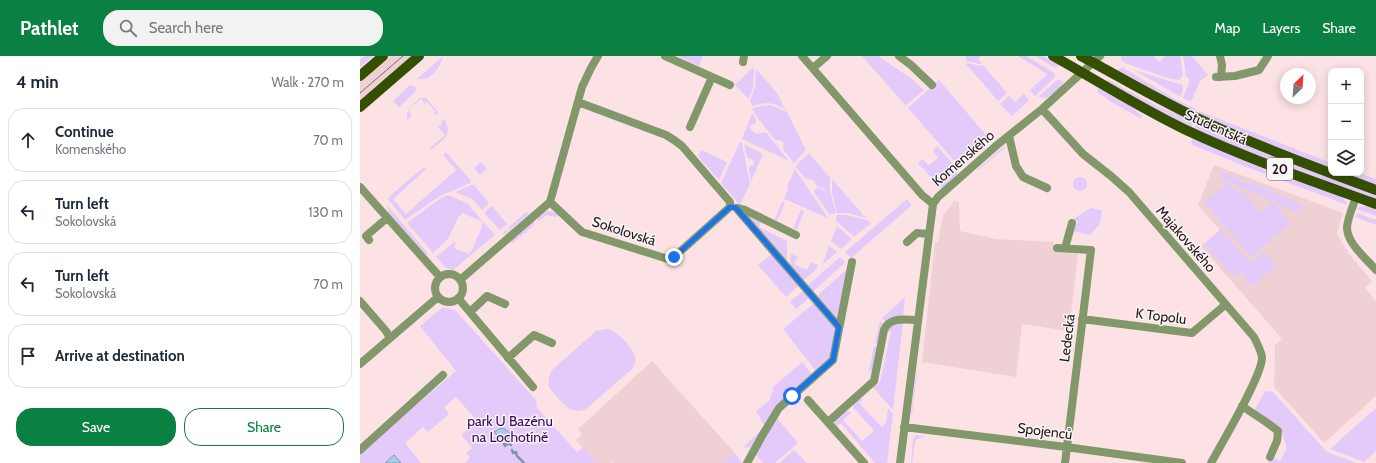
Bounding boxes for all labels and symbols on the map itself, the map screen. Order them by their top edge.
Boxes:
north arrow [1280,68,1316,104]
street label: Studentská [1182,105,1250,149]
street label: Komenského [928,126,998,190]
road number: 20 [1267,158,1293,180]
street label: Majakovského [1152,202,1220,276]
street label: Sokolovská [590,212,658,250]
route end [665,248,683,266]
street label: K Topolu [1134,304,1188,328]
street label: Ledecká [1055,313,1079,363]
route start [783,387,801,405]
park label: park U Bazénu na Lochotíně [467,412,553,446]
street label: Spojenců [1016,419,1074,443]

